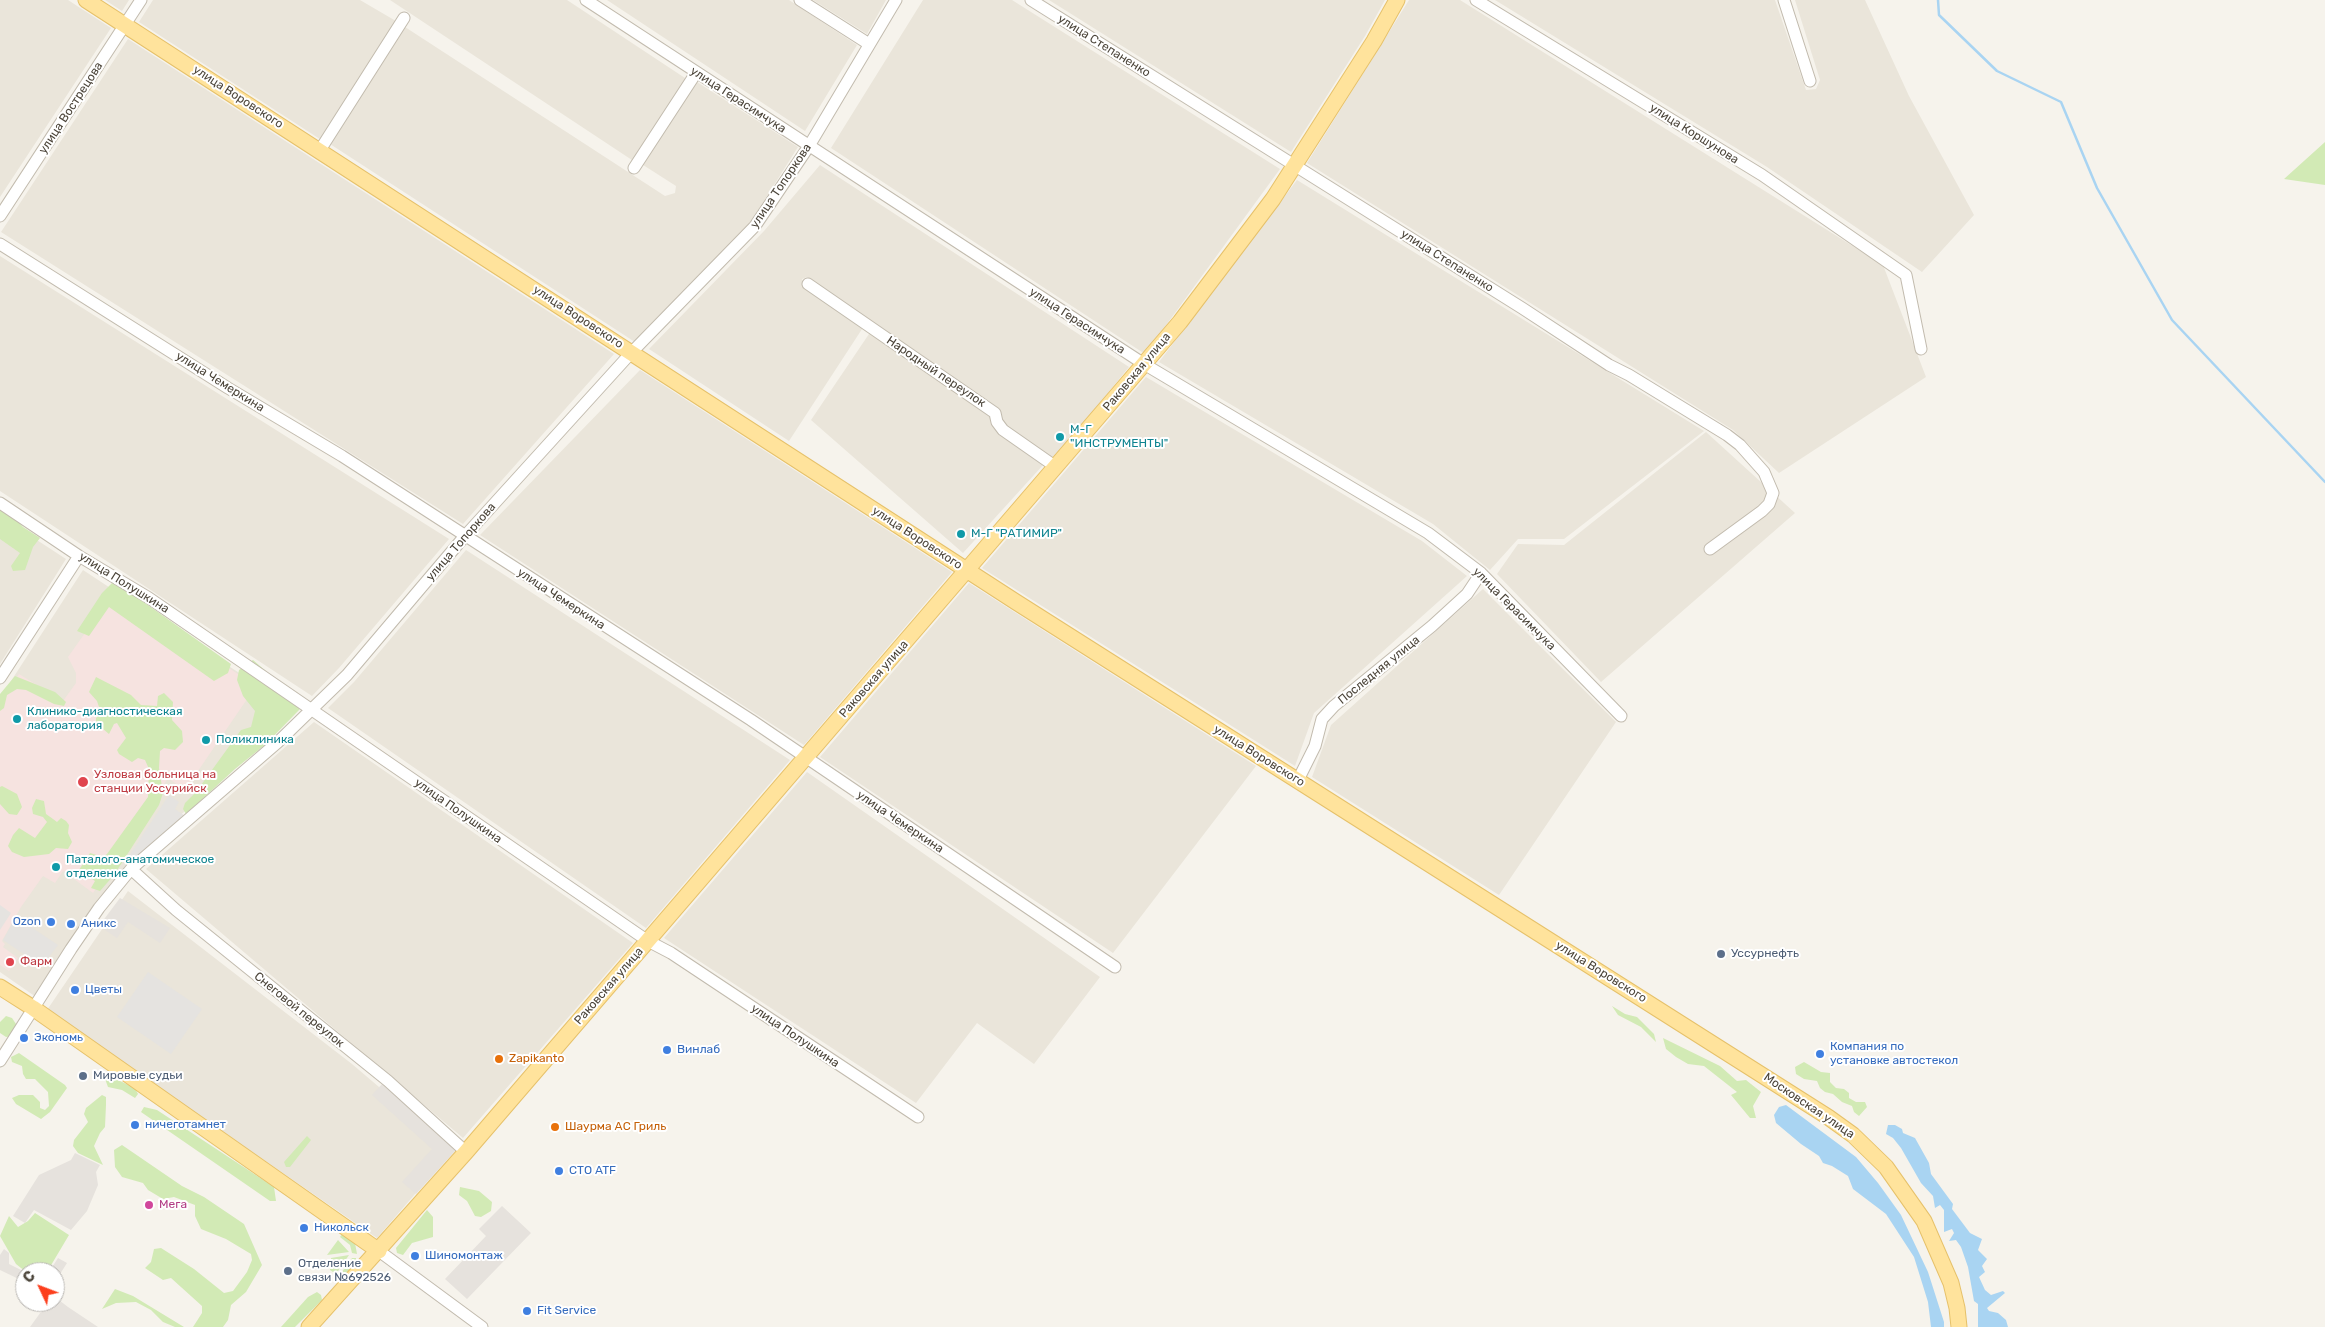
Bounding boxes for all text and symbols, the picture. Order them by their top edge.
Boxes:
street label: улица Степаненко [1055,12,1153,80]
street label: улица Вострецова [36,59,106,157]
street label: улица Воровского [190,62,286,132]
street label: улица Герасимчука [687,64,789,136]
street label: улица Коршунова [1647,101,1741,167]
street label: улица Топоркова [747,141,815,231]
street label: улица Степаненко [1398,227,1496,295]
street label: улица Воровского [530,282,626,352]
street label: улица Герасимчука [1026,285,1128,357]
street label: Раковская улица [1100,330,1174,414]
street label: Народный переулок [884,333,988,411]
street label: улица Чемеркина [173,349,267,415]
place label: М-Г "ИНСТРУМЕНТЫ" [1070,423,1168,451]
marker: М-Г "ИНСТРУМЕНТЫ" [1054,431,1066,443]
street label: улица Топоркова [423,500,499,584]
street label: улица Воровского [869,503,965,573]
place label: М-Г "РАТИМИР" [971,527,1062,541]
marker: М-Г "РАТИМИР" [955,528,967,540]
street label: улица Полушкина [76,549,172,617]
street label: улица Чемеркина [514,565,608,633]
street label: улица Герасимчука [1470,565,1558,653]
street label: Последняя улица [1335,633,1423,707]
street label: Раковская улица [836,637,912,721]
place label: Клинико-диагностическая лаборатория [27,705,183,733]
marker: Клинико-диагностическая лаборатория [11,713,23,725]
street label: улица Воровского [1211,722,1307,790]
place label: Поликлиника [216,733,294,747]
marker: Поликлиника [200,734,212,746]
place label: Узловая больница на станции Уссурийск [94,768,216,796]
marker: Узловая больница на станции Уссурийск [76,775,90,789]
street label: улица Полушкина [412,775,504,847]
street label: улица Чемеркина [854,788,946,856]
place label: Паталого-анатомическое отделение [66,853,214,881]
marker: Паталого-анатомическое отделение [50,861,62,873]
place label: Ozon [13,915,41,929]
marker: Ozon [45,916,57,928]
place label: Аникс [81,917,116,931]
marker: Аникс [65,918,77,930]
street label: улица Воровского [1553,938,1649,1006]
street label: Раковская улица [571,944,647,1028]
place label: Уссурнефть [1731,947,1799,961]
marker: Уссурнефть [1715,948,1727,960]
place label: Фарм [20,955,52,969]
marker: Фарм [4,956,16,968]
street label: Снеговой переулок [251,969,347,1051]
place label: Цветы [85,983,122,997]
marker: Цветы [69,984,81,996]
street label: улица Полушкина [748,1001,842,1071]
place label: Экономь [34,1031,83,1045]
marker: Экономь [18,1032,30,1044]
place label: Компания по установке автостекол [1830,1040,1958,1068]
place label: Винлаб [677,1043,720,1057]
marker: Винлаб [661,1044,673,1056]
marker: Компания по установке автостекол [1814,1048,1826,1060]
place label: Zapikanto [509,1052,564,1066]
marker: Zapikanto [493,1053,505,1065]
place label: Мировые судьи [93,1069,182,1083]
marker: Мировые судьи [77,1070,89,1082]
street label: Московская улица [1761,1070,1857,1142]
place label: ничеготамнет [145,1118,226,1132]
marker: ничеготамнет [129,1119,141,1131]
place label: Шаурма АС Гриль [565,1120,666,1134]
marker: Шаурма АС Гриль [549,1121,561,1133]
place label: СТО ATF [569,1164,616,1178]
marker: СТО ATF [553,1165,565,1177]
place label: Мега [159,1198,187,1212]
marker: Мега [143,1199,155,1211]
place label: Никольск [314,1221,369,1235]
marker: Никольск [298,1222,310,1234]
place label: Шиномонтаж [425,1249,503,1263]
marker: Шиномонтаж [409,1250,421,1262]
place label: Отделение связи №692526 [298,1257,391,1285]
north arrow [15,1262,65,1312]
marker: Отделение связи №692526 [282,1265,294,1277]
text: С [20,1268,39,1287]
place label: Fit Service [537,1304,596,1318]
marker: Fit Service [521,1305,533,1317]

